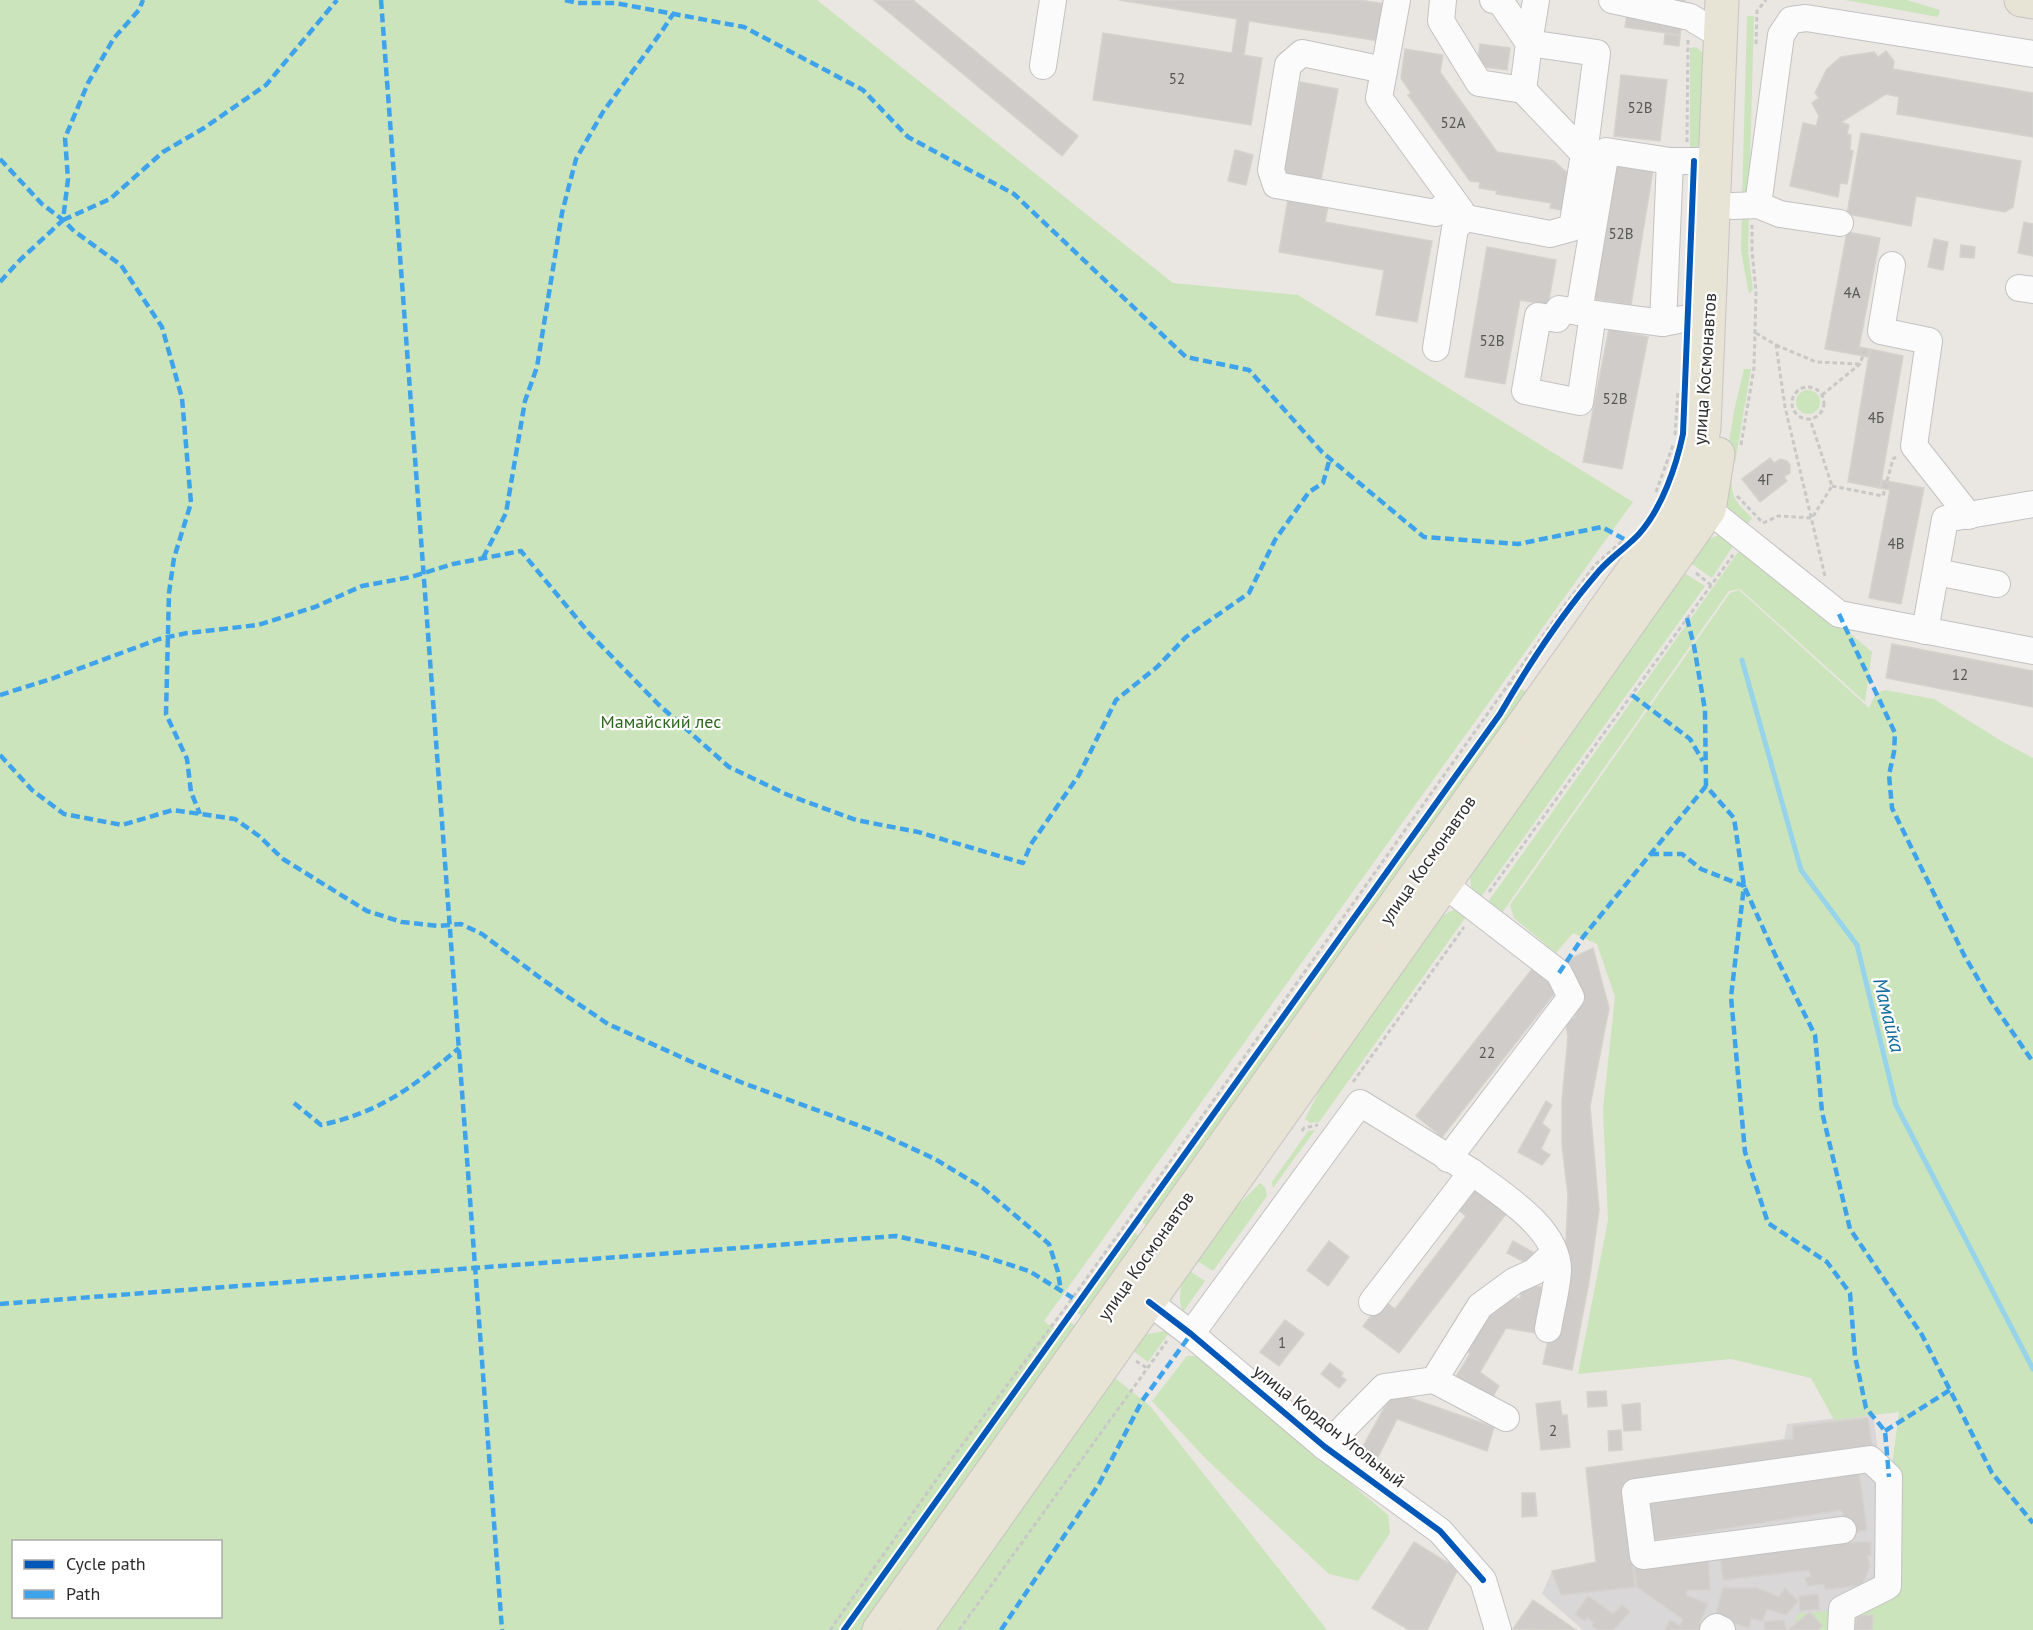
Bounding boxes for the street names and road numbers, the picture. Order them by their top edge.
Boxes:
street label: улица Космонавтов [1688,292,1721,446]
street label: улица Космонавтов [1374,791,1481,929]
street label: улица Космонавтов [1092,1187,1199,1325]
street label: улица Кордон Угольный [1249,1359,1410,1492]

